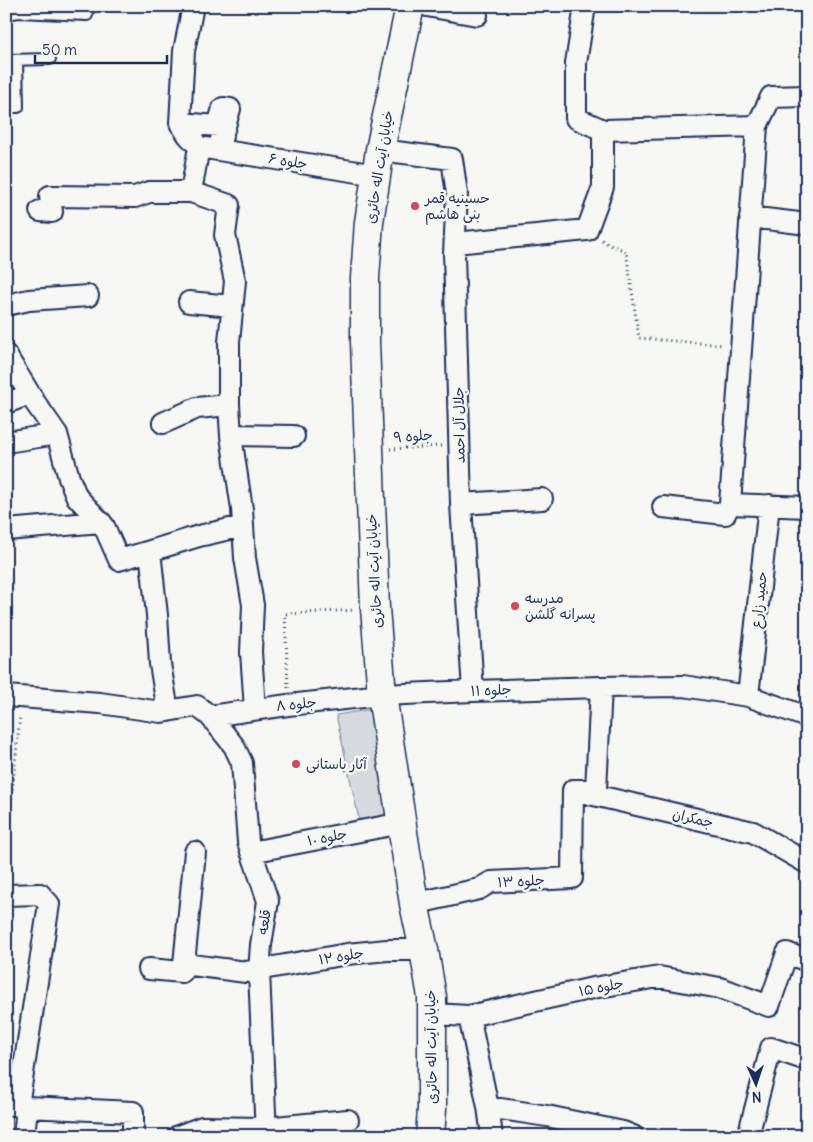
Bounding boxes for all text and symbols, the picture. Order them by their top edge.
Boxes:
scale bar [35,32,168,64]
text: 50 m [42,40,77,59]
street label: خیابان آیت اله حائری [361,109,397,225]
street label: جلوه ۶ [267,149,309,174]
place label: حسینیه قمر بنی هاشم [424,189,490,225]
marker: حسینیه قمر بنی هاشم [409,200,421,212]
street label: جلال آل احمد [449,387,469,463]
street label: جلوه ۹ [393,426,433,447]
street label: خیابان آیت اله حائری [362,513,386,629]
street label: حمید زارع [747,570,772,630]
place label: مدرسه پسرانه گلشن [525,589,596,624]
marker: مدرسه پسرانه گلشن [509,600,521,612]
street label: جلوه ۱۱ [470,680,512,701]
street label: جلوه ۸ [275,693,317,716]
place label: آثار باستانی [306,755,367,773]
marker: آثار باستانی [290,758,302,770]
street label: جمکران [671,805,715,831]
street label: جلوه ۱۰ [305,824,349,851]
street label: جلوه ۱۳ [497,871,545,892]
street label: قلعه [253,908,275,936]
street label: جلوه ۱۲ [317,944,365,969]
street label: جلوه ۱۵ [577,974,625,1001]
street label: خیابان آیت اله حائری [421,990,441,1104]
north arrow [730,1060,780,1110]
text: N [751,1088,762,1106]

